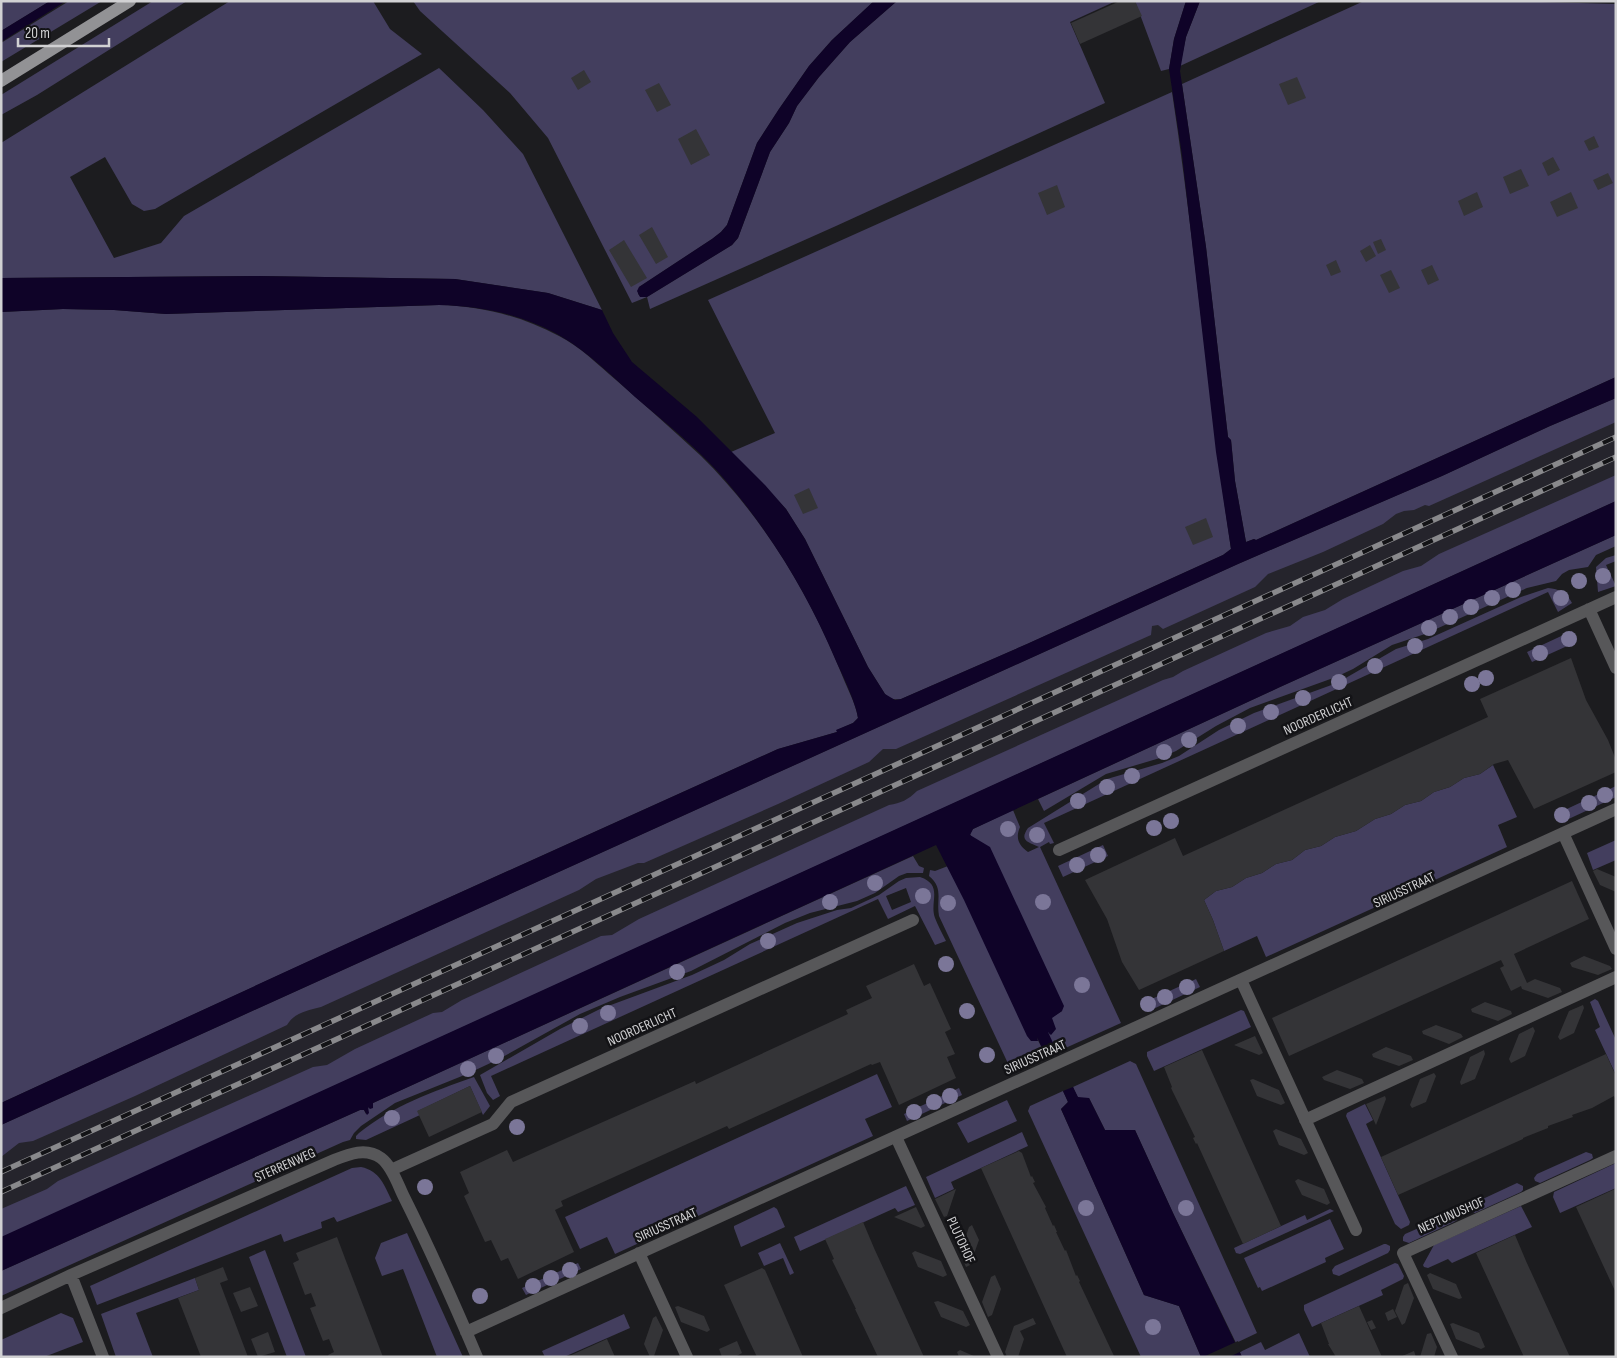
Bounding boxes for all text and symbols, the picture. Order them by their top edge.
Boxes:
scale bar [18,15,109,47]
text: 20 m [25,24,50,43]
street label: NOORDERLICHT [1281,693,1356,739]
street label: SIRIUSSTRAAT [1370,868,1438,912]
street label: NOORDERLICHT [605,1004,680,1050]
street label: SIRIUSSTRAAT [1001,1036,1069,1078]
street label: STERRENWEG [252,1144,318,1186]
street label: NEPTUNUSHOF [1415,1193,1487,1237]
street label: SIRIUSSTRAAT [632,1204,700,1246]
street label: PLUTOHOF [943,1214,979,1267]

